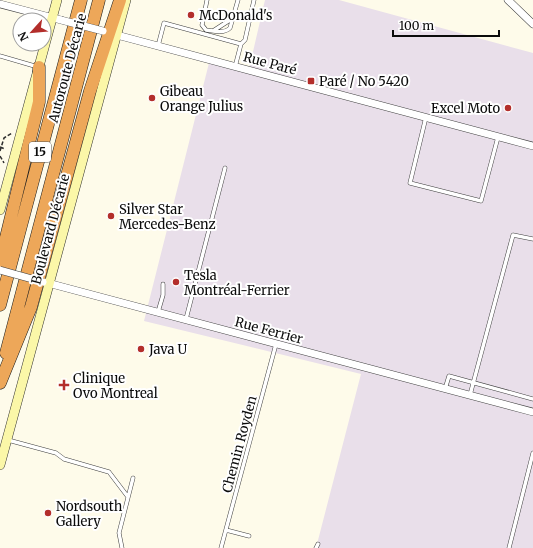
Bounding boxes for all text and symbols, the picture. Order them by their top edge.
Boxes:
place label: McDonald's [199,7,272,24]
marker: McDonald's [186,10,196,20]
street label: Autoroute Décarie [44,11,90,126]
north arrow [12,12,52,52]
scale bar [393,12,499,38]
text: 100 m [399,18,434,33]
text: N [15,29,31,44]
street label: Rue Paré [241,48,299,79]
place label: Paré / No 5420 [319,73,409,90]
marker: Paré / No 5420 [306,76,316,86]
place label: Gibeau Orange Julius [160,83,243,115]
marker: Gibeau Orange Julius [147,93,157,103]
place label: Excel Moto [431,100,500,117]
marker: Excel Moto [503,103,513,113]
road number: 15 [29,142,51,162]
street label: Boulevard Décarie [28,172,73,286]
place label: Silver Star Mercedes-Benz [119,201,216,233]
marker: Silver Star Mercedes-Benz [106,211,116,221]
place label: Tesla Montréal-Ferrier [184,267,290,299]
marker: Tesla Montréal-Ferrier [171,277,181,287]
street label: Rue Ferrier [233,313,305,348]
place label: Java U [148,341,188,358]
marker: Java U [136,344,146,354]
place label: Clinique Ovo Montreal [73,370,158,402]
marker: Clinique Ovo Montreal [58,379,70,391]
street label: Chemin Royden [218,393,261,495]
place label: Nordsouth Gallery [56,498,123,530]
marker: Nordsouth Gallery [43,508,53,518]

